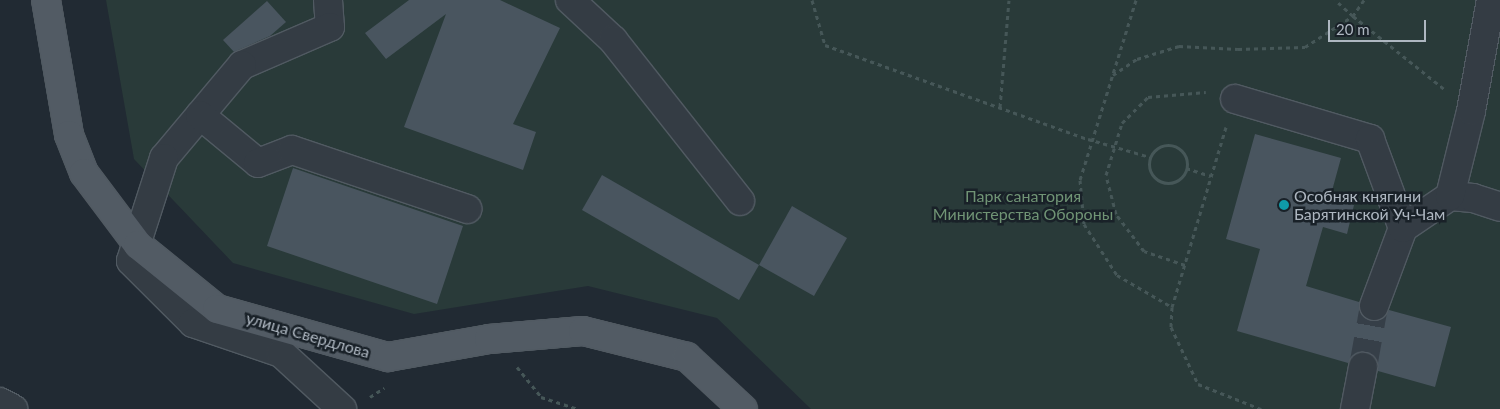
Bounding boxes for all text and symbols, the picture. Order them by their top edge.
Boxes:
scale bar [1330,10,1428,42]
text: 20 m [1336,20,1370,38]
park label: Парк санатория Министерства Обороны [933,186,1113,224]
place label: Особняк княгини Барятинской Уч-Чам [1294,186,1445,224]
marker: Особняк княгини Барятинской Уч-Чам [1278,199,1290,211]
street label: улица Свердлова [244,308,372,362]

